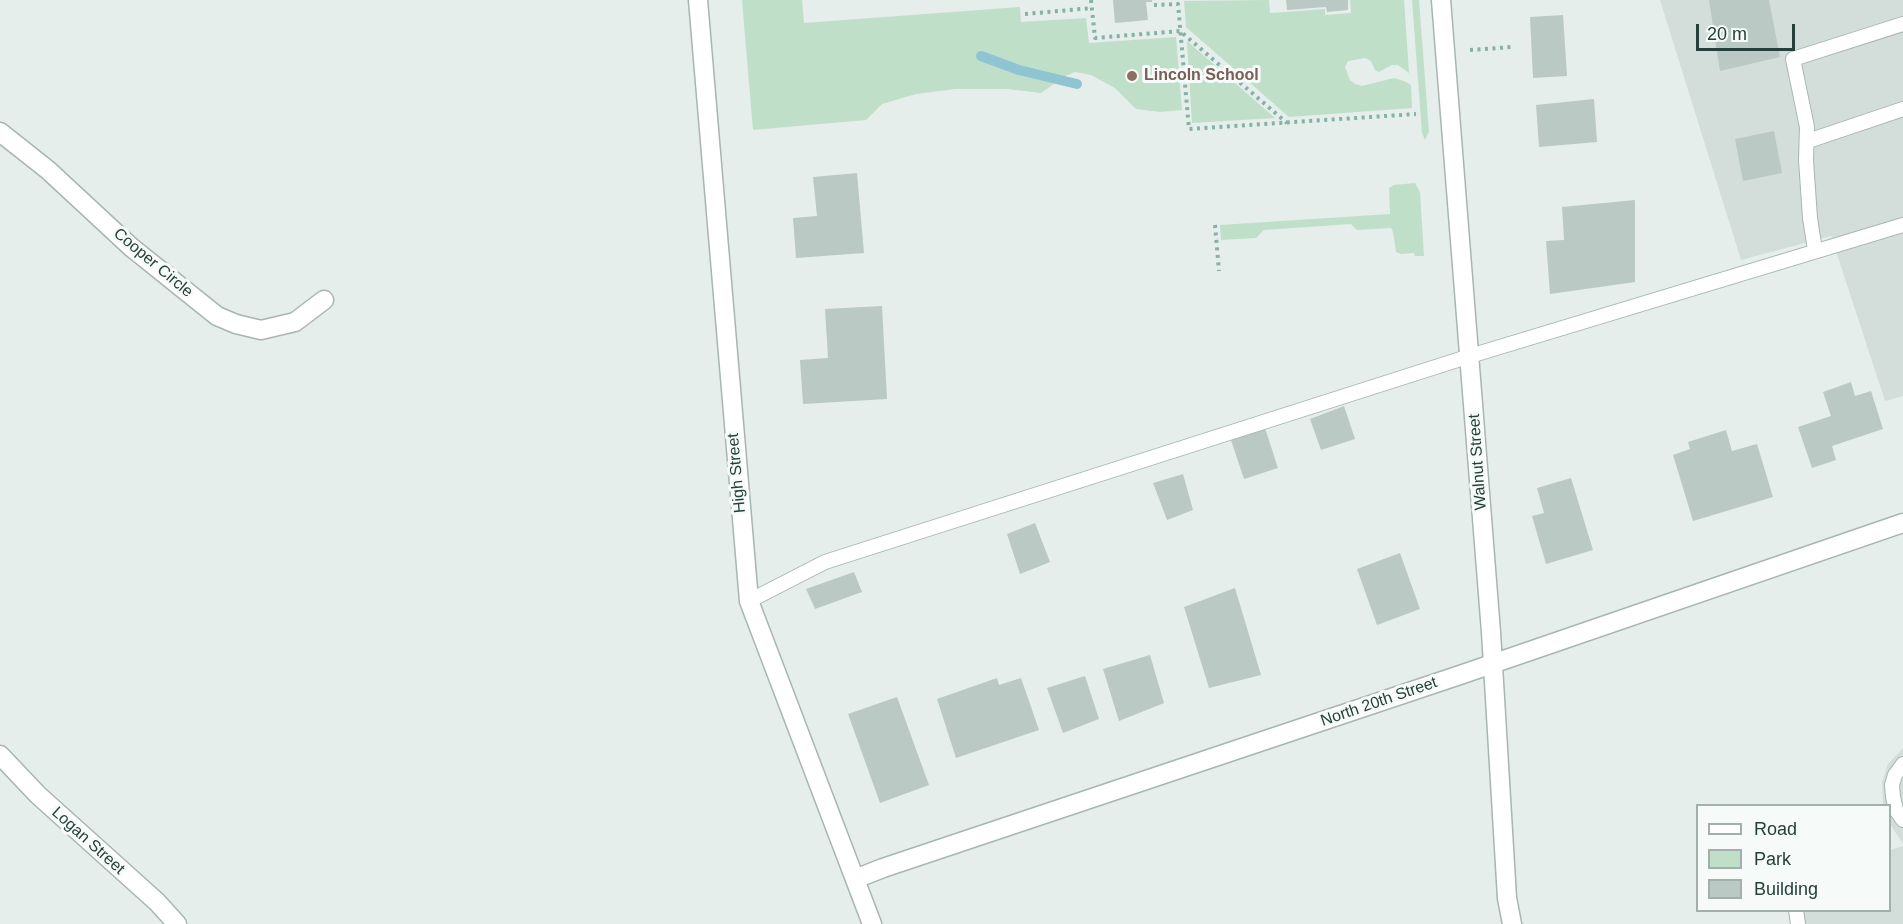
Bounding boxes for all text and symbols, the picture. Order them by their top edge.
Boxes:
scale bar [1699,12,1798,50]
text: 20 m [1707,24,1747,44]
place label: Lincoln School [1144,66,1259,86]
marker: Lincoln School [1125,69,1139,83]
street label: Cooper Circle [109,224,197,302]
street label: Walnut Street [1465,413,1491,511]
street label: High Street [724,432,750,514]
street label: North 20th Street [1318,673,1440,731]
street label: Logan Street [48,803,128,879]
legend [1696,804,1891,912]
text: Road [1754,819,1797,839]
text: Park [1754,849,1791,869]
text: Building [1754,879,1818,899]

